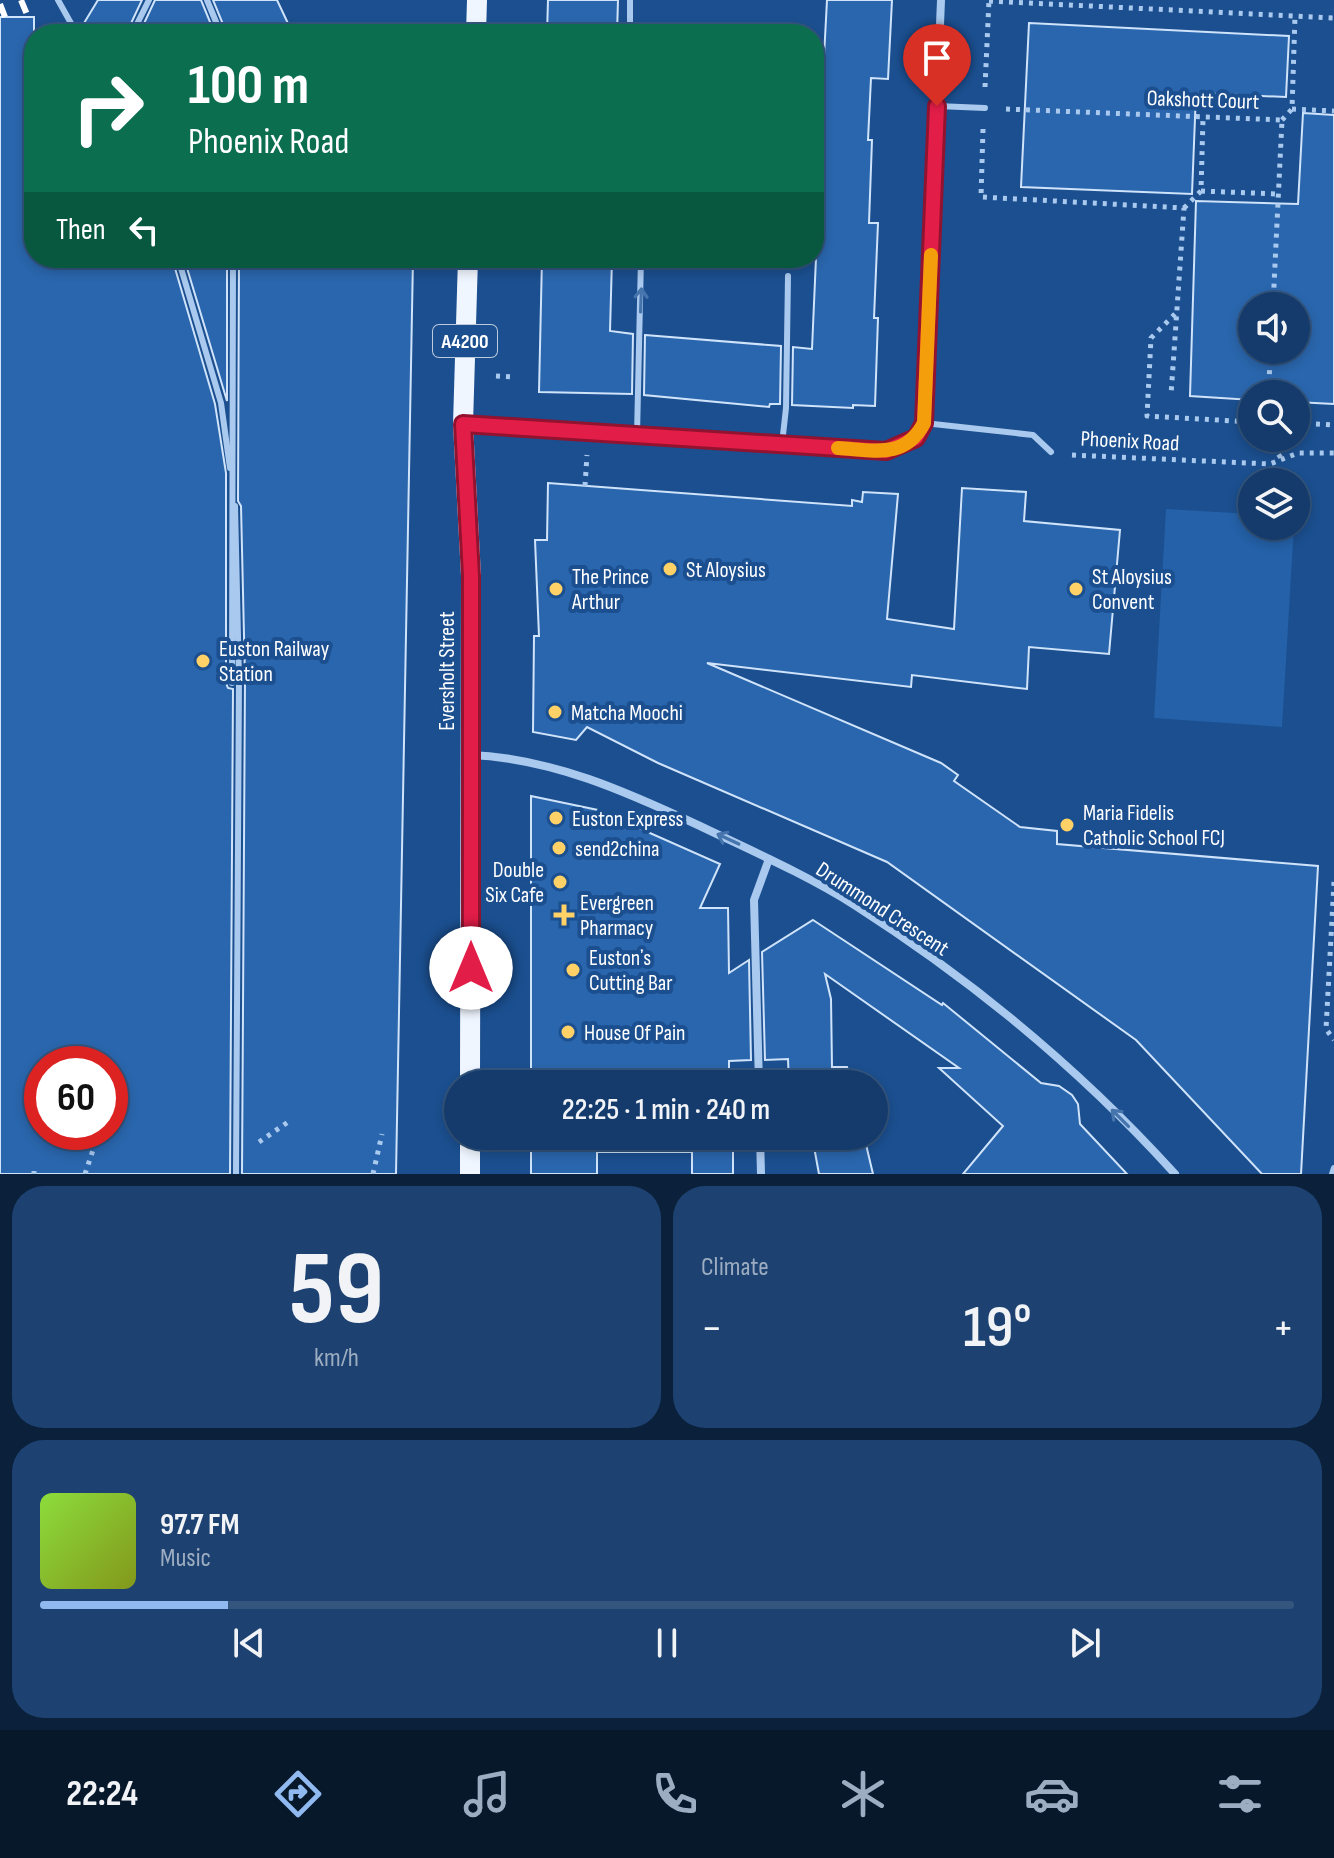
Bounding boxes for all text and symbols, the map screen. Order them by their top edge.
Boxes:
pin [903,24,971,106]
icon: arrive [915,36,959,80]
text: 100 m [188,53,309,120]
icon: right [56,56,160,160]
street label: Oakshott Court [1146,85,1260,116]
text: Phoenix Road [188,121,349,164]
icon: left [122,208,166,252]
text: Then [56,212,106,248]
one-way arrow [634,287,649,314]
map controls [1238,292,1310,540]
button: sound [1238,292,1310,364]
road number: A4200 [433,325,497,357]
button: search [1238,380,1310,452]
street label: Phoenix Road [1080,425,1180,458]
button: layers [1238,468,1310,540]
place label: St Aloysius [686,557,766,584]
marker: St Aloysius [661,560,679,578]
place label: The Prince Arthur [571,564,649,616]
place label: St Aloysius Convent [1092,564,1172,616]
marker: The Prince Arthur [547,580,565,598]
marker: St Aloysius Convent [1067,580,1085,598]
street label: Eversholt Street [434,611,461,731]
place label: Euston Railway Station [219,636,330,688]
marker: Euston Railway Station [194,652,212,670]
place label: Matcha Moochi [571,700,683,727]
marker: Matcha Moochi [546,703,564,721]
place label: Maria Fidelis Catholic School FCJ [1083,800,1225,852]
place label: Euston Express [572,806,684,833]
marker: Euston Express [547,809,565,827]
marker: Maria Fidelis Catholic School FCJ [1058,816,1076,834]
one-way arrow [716,831,740,846]
place label: send2china [575,836,660,863]
marker: send2china [550,839,568,857]
street label: Drummond Crescent [811,856,954,962]
place label: Double Six Cafe [485,857,544,909]
marker: Double Six Cafe [551,873,569,891]
place label: Evergreen Pharmacy [580,890,654,942]
marker: Evergreen Pharmacy [555,906,573,924]
position arrow [429,926,513,1010]
place label: Eustonʼs Cutting Bar [589,945,673,997]
marker: Eustonʼs Cutting Bar [564,961,582,979]
place label: House Of Pain [584,1020,685,1047]
marker: House Of Pain [559,1023,577,1041]
speed limit sign: 60 [24,1046,128,1150]
text: 22:25 · 1 min · 240 m [562,1092,770,1128]
one-way arrow [1111,1108,1130,1128]
text: 59 [289,1228,384,1353]
text: Climate [701,1252,769,1283]
text: 19° [963,1292,1032,1364]
text: − [701,1302,723,1355]
text: + [1272,1302,1294,1355]
text: km/h [314,1343,359,1374]
text: 97.7 FM [160,1507,240,1543]
text: Music [160,1543,211,1574]
icon: previous [227,1621,271,1665]
icon: pause [645,1621,689,1665]
icon: next [1063,1621,1107,1665]
icon: directions [270,1766,326,1822]
icon: music [459,1766,515,1822]
icon: phone [647,1766,703,1822]
icon: climate [835,1766,891,1822]
icon: car [1024,1766,1080,1822]
icon: filters [1212,1766,1268,1822]
text: 22:24 [66,1773,138,1816]

